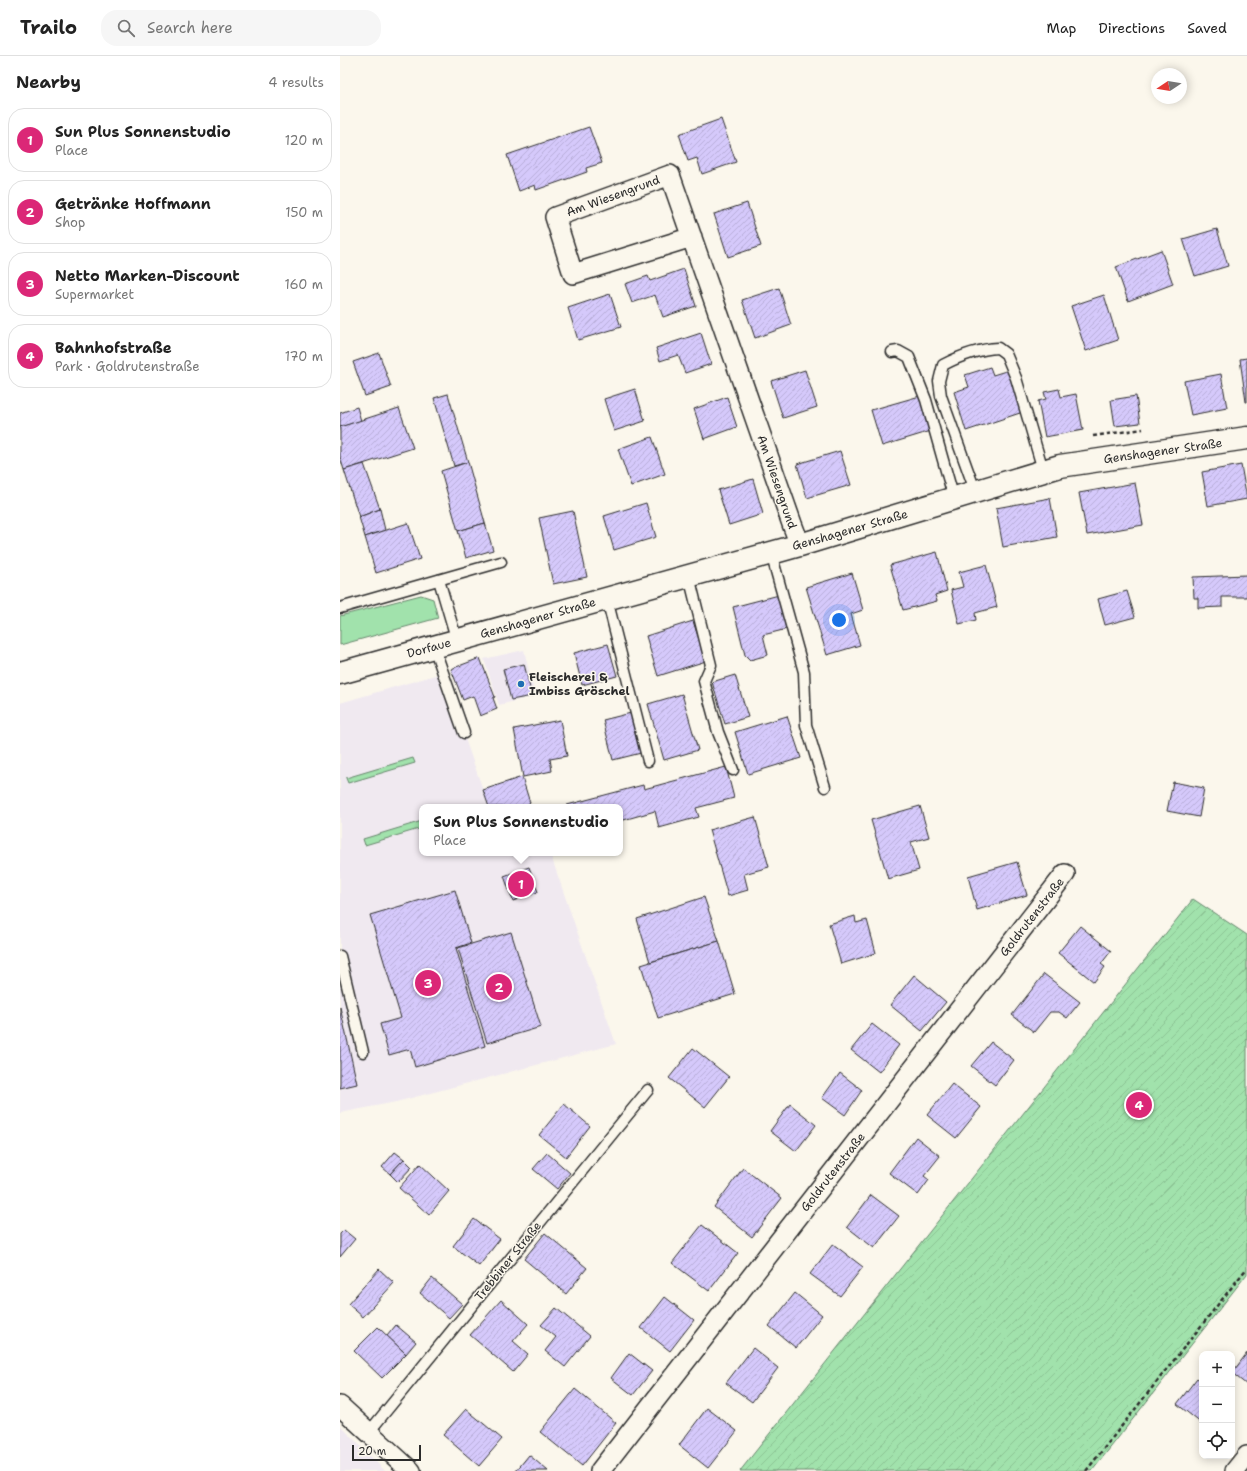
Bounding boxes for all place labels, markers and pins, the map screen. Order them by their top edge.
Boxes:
place label: Fleischerei & Imbiss Gröschel [529,669,630,699]
marker: Fleischerei & Imbiss Gröschel [516,679,526,689]
pin: 1 [508,869,534,899]
pin: 3 [415,968,441,998]
pin: 2 [486,972,512,1002]
pin: 4 [1126,1090,1152,1120]

